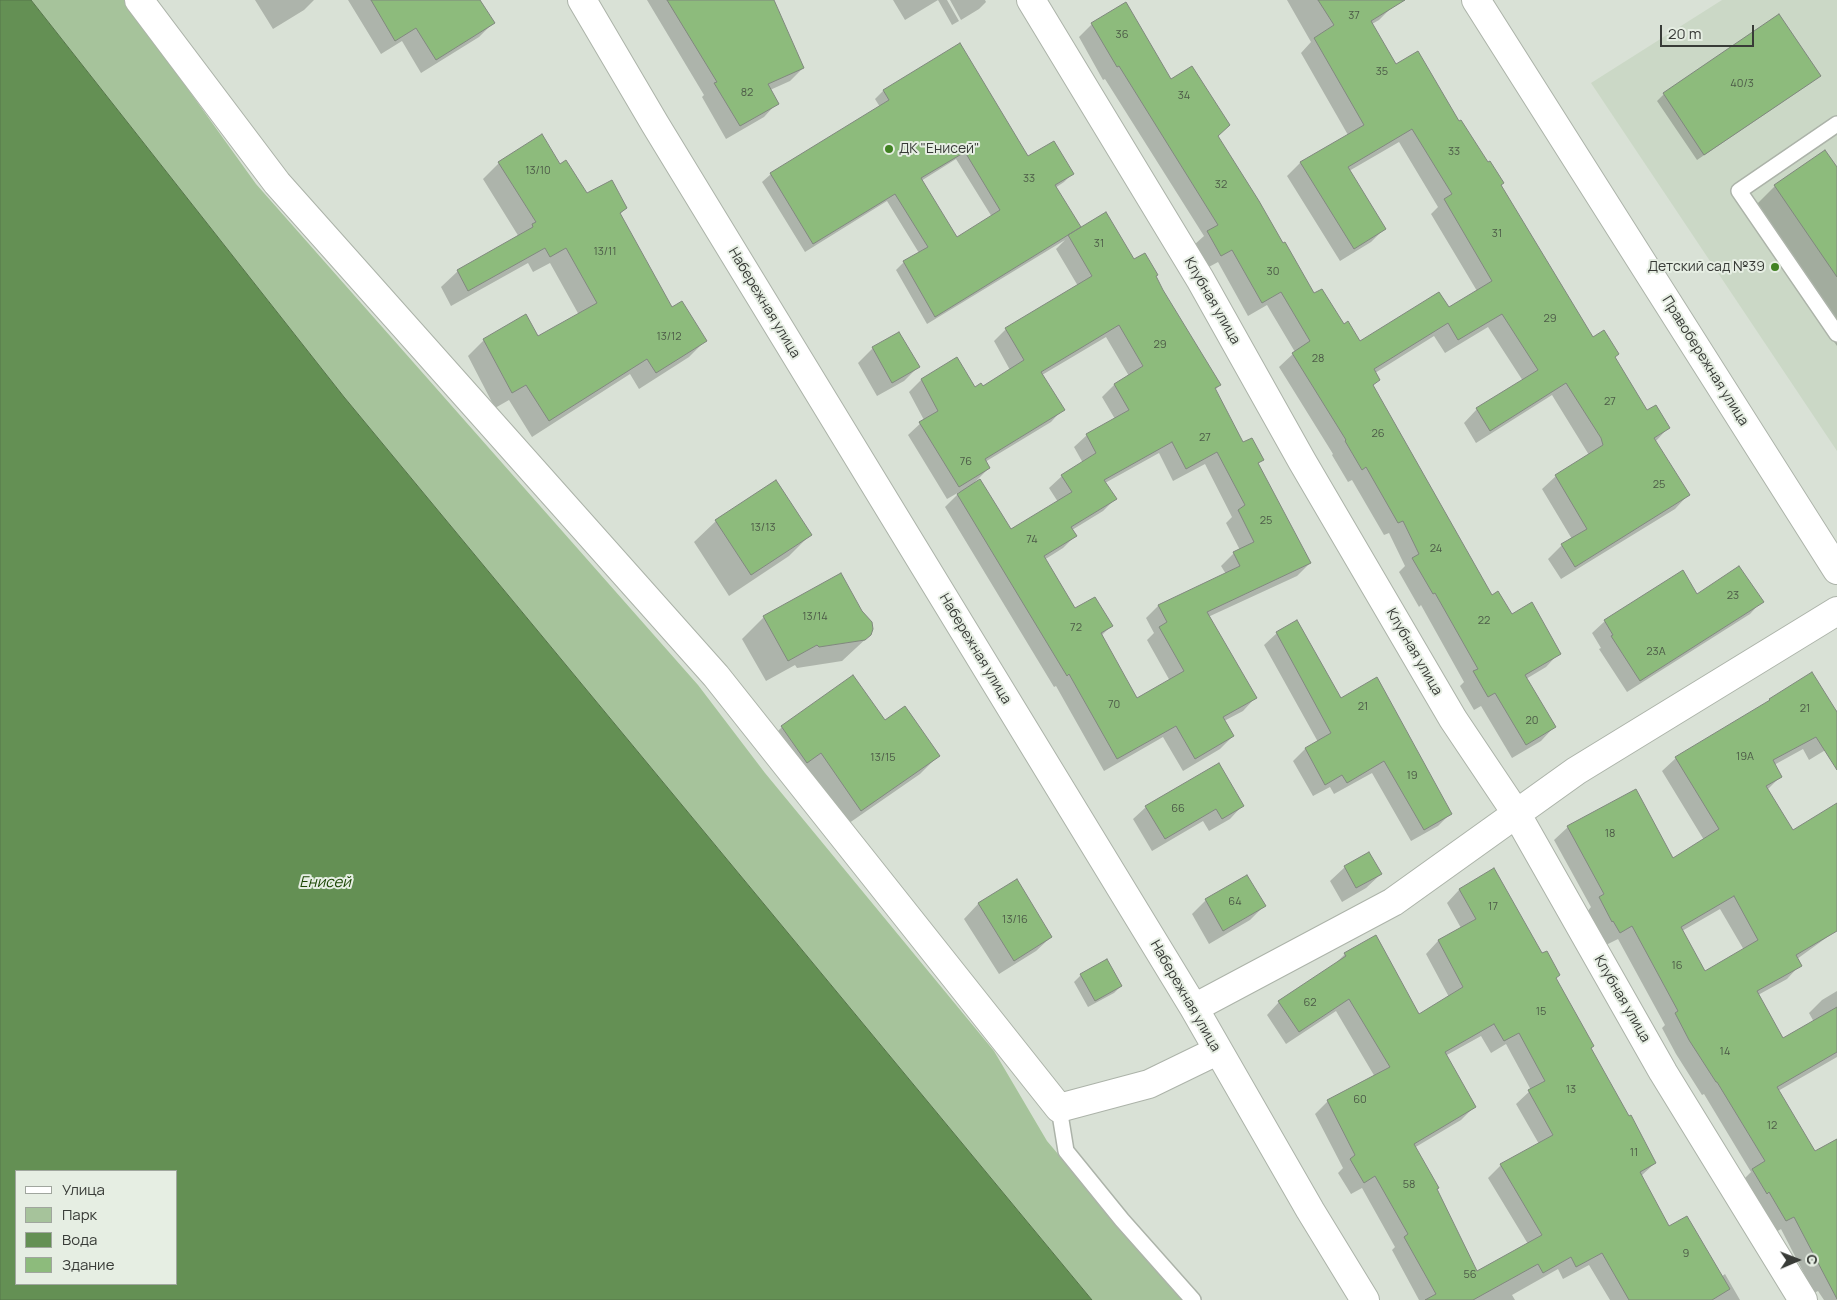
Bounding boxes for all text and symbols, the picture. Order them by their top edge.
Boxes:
house number: 37 [1348,9,1360,23]
scale bar [1662,15,1756,47]
text: 20 m [1668,23,1701,44]
house number: 36 [1116,28,1128,42]
house number: 35 [1376,65,1388,79]
house number: 40/3 [1730,77,1754,91]
house number: 82 [741,86,753,100]
house number: 34 [1178,89,1190,103]
place label: ДК "Енисей" [899,141,980,157]
marker: ДК "Енисей" [883,143,895,155]
house number: 33 [1448,145,1460,159]
house number: 13/10 [525,164,551,178]
house number: 33 [1023,172,1035,186]
house number: 32 [1215,178,1227,192]
house number: 31 [1492,227,1502,241]
house number: 31 [1094,237,1104,251]
house number: 13/11 [593,245,617,259]
street label: Набережная улица [724,245,804,361]
street label: Клубная улица [1180,255,1244,347]
place label: Детский сад №39 [1648,259,1765,275]
marker: Детский сад №39 [1769,261,1781,273]
house number: 30 [1267,265,1279,279]
street label: Правобережная улица [1658,293,1752,429]
house number: 29 [1543,312,1557,326]
house number: 13/12 [656,330,682,344]
house number: 29 [1153,338,1167,352]
house number: 28 [1312,352,1324,366]
house number: 27 [1604,395,1616,409]
house number: 26 [1371,427,1385,441]
house number: 27 [1199,431,1211,445]
house number: 76 [960,455,972,469]
house number: 25 [1653,478,1665,492]
house number: 25 [1260,514,1272,528]
house number: 13/13 [750,521,776,535]
house number: 74 [1026,533,1038,547]
house number: 24 [1430,542,1442,556]
house number: 23 [1727,589,1739,603]
street label: Набережная улица [935,591,1015,707]
street label: Клубная улица [1382,606,1446,698]
house number: 13/14 [802,610,828,624]
house number: 22 [1478,614,1490,628]
house number: 72 [1070,621,1082,635]
house number: 23А [1646,645,1666,659]
house number: 70 [1108,698,1120,712]
house number: 21 [1358,700,1368,714]
house number: 21 [1800,702,1810,716]
house number: 20 [1526,714,1538,728]
house number: 19А [1736,750,1754,764]
house number: 13/15 [870,751,896,765]
house number: 19 [1406,769,1418,783]
house number: 66 [1171,802,1185,816]
house number: 18 [1605,827,1615,841]
water label: Енисей [299,874,351,892]
house number: 64 [1228,895,1242,909]
house number: 17 [1488,900,1498,914]
house number: 13/16 [1002,913,1028,927]
street label: Набережная улица [1146,937,1224,1055]
street label: Клубная улица [1590,953,1654,1045]
house number: 16 [1671,959,1683,973]
house number: 62 [1303,996,1317,1010]
house number: 15 [1536,1005,1546,1019]
house number: 14 [1720,1045,1730,1059]
house number: 13 [1566,1083,1576,1097]
house number: 60 [1353,1093,1367,1107]
house number: 12 [1767,1119,1777,1133]
house number: 11 [1630,1146,1638,1160]
legend [15,1170,178,1285]
house number: 58 [1403,1178,1415,1192]
text: Улица [62,1179,105,1200]
text: Парк [62,1204,97,1225]
text: Вода [62,1229,97,1250]
north arrow [1772,1235,1822,1285]
house number: 9 [1683,1247,1689,1261]
text: Здание [62,1254,114,1275]
text: С [1803,1254,1822,1265]
house number: 56 [1463,1268,1477,1282]

